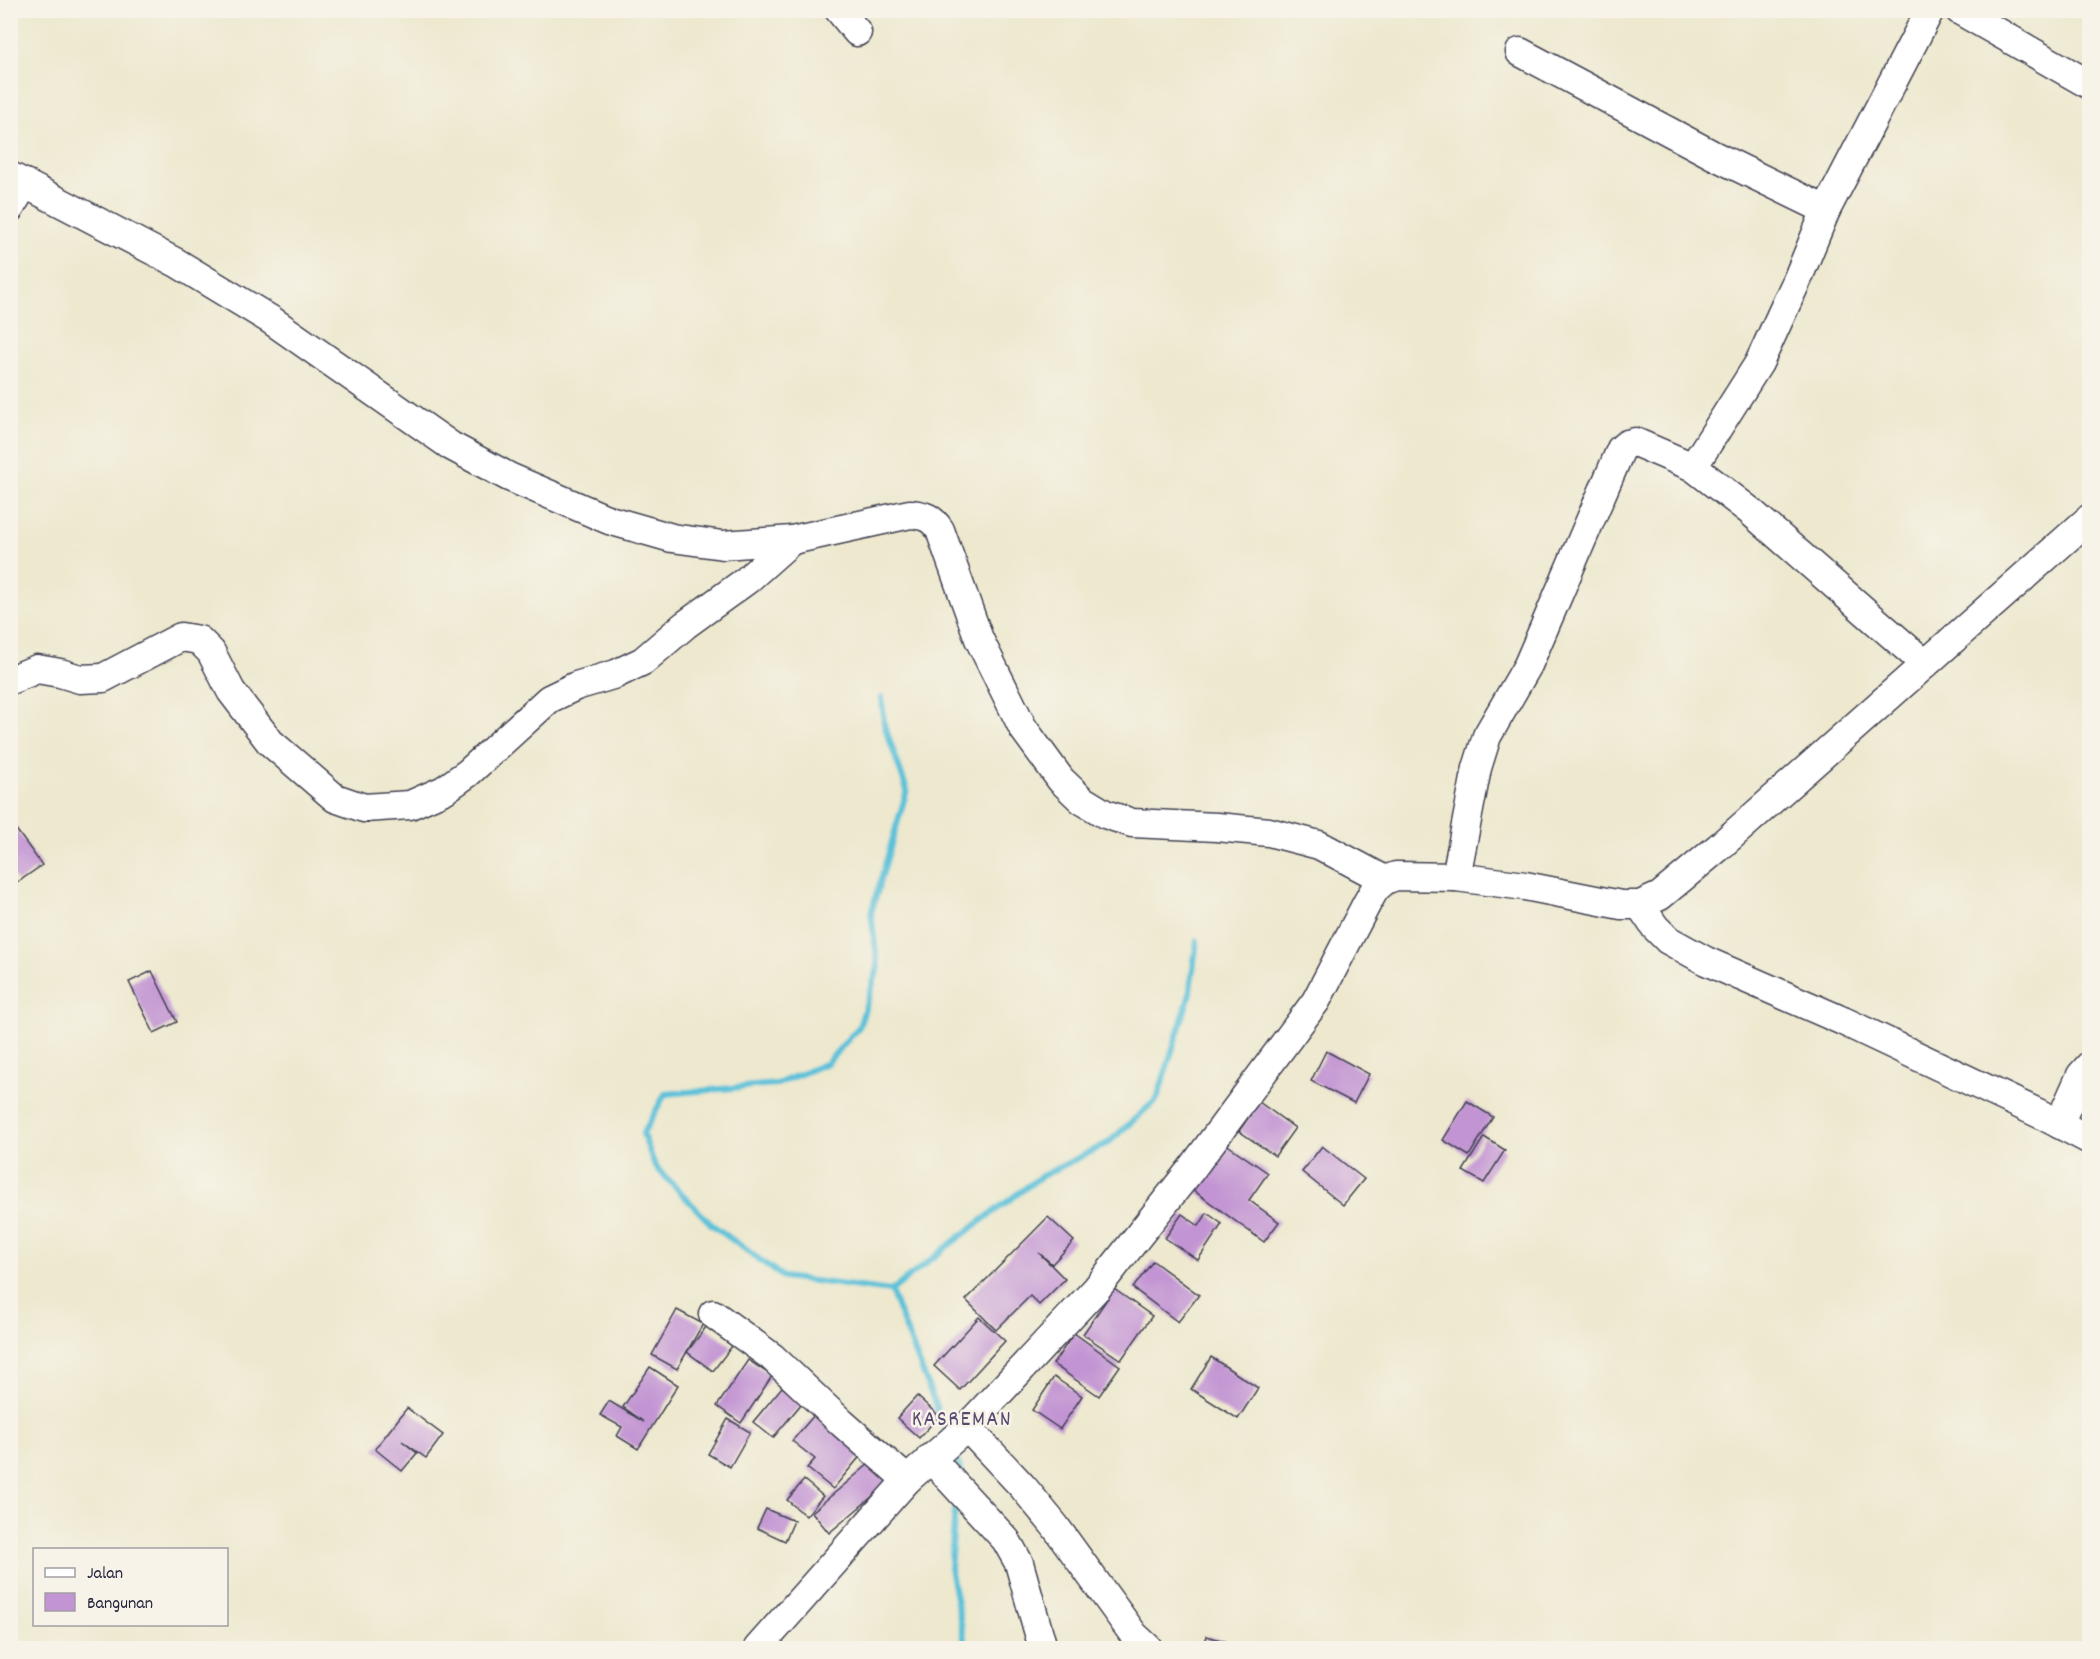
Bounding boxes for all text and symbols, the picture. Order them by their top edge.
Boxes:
district label: KASREMAN [912,1405,1012,1436]
legend [33,1548,228,1626]
text: Jalan [87,1562,123,1587]
text: Bangunan [87,1592,153,1617]

